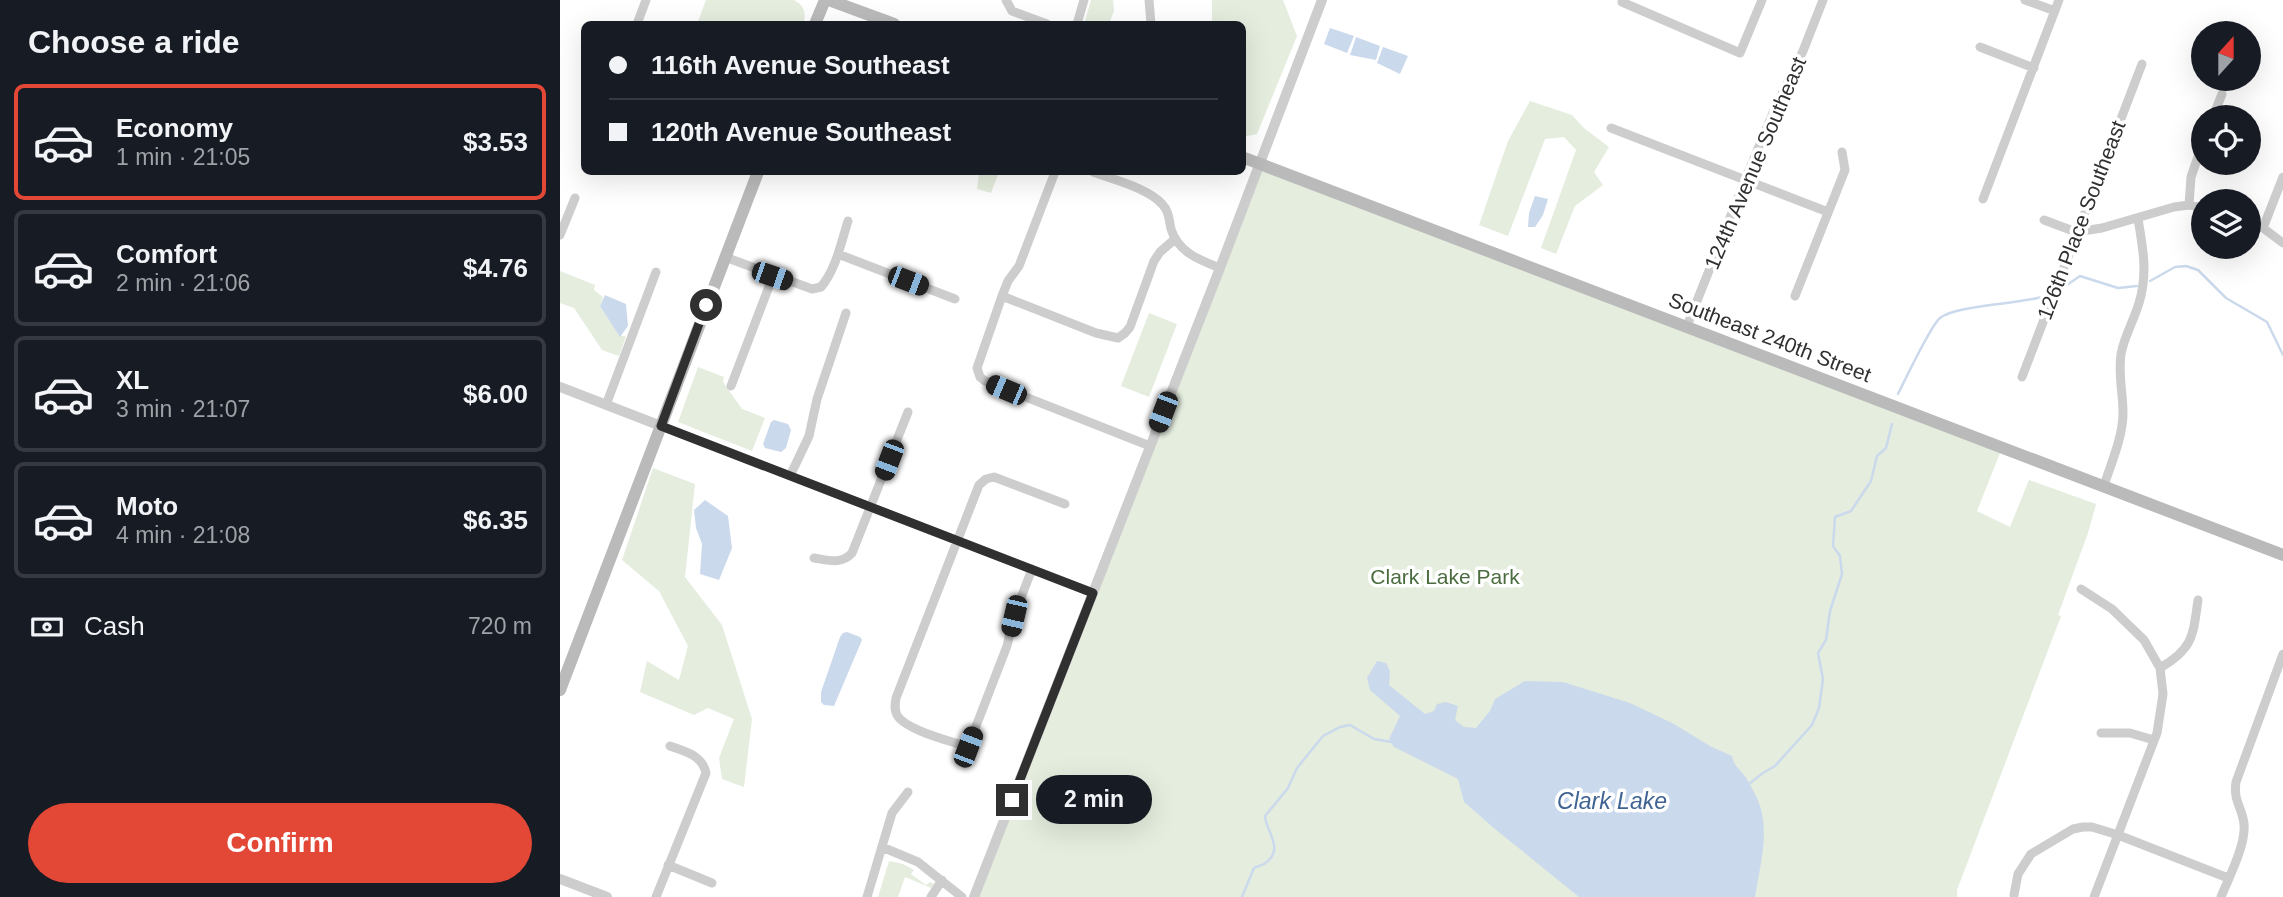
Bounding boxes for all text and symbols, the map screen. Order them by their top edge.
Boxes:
north arrow [2191,21,2261,91]
map controls [2191,21,2261,259]
text: Choose a ride [28,24,240,60]
text: 116th Avenue Southeast [651,50,950,80]
street label: 124th Avenue Southeast [1700,53,1810,273]
button: locate [2191,105,2261,175]
icon: car [32,111,95,174]
text: Economy [116,113,233,143]
text: 120th Avenue Southeast [651,117,951,147]
street label: 126th Place Southeast [2032,117,2130,323]
text: $3.53 [463,127,528,157]
text: 1 min · 21:05 [116,144,250,170]
button: layers [2191,189,2261,259]
icon: car [32,237,95,300]
text: Comfort [116,239,217,269]
text: $4.76 [463,253,528,283]
car [749,259,796,293]
car [885,264,932,298]
text: 2 min · 21:06 [116,270,250,296]
street label: Southeast 240th Street [1666,288,1875,386]
route start [690,289,722,321]
icon: car [32,363,95,426]
text: XL [116,365,149,395]
car [983,372,1030,408]
text: $6.00 [463,379,528,409]
car [1146,389,1181,435]
text: 3 min · 21:07 [116,396,250,422]
car [872,437,907,483]
icon: car [32,489,95,552]
text: Moto [116,491,178,521]
text: $6.35 [463,505,528,535]
text: 4 min · 21:08 [116,522,250,548]
park label: Clark Lake Park [1370,565,1520,588]
car [1000,593,1029,639]
icon: cash [28,608,66,646]
text: Cash [84,611,145,641]
text: 720 m [468,613,532,639]
car [951,724,986,770]
callout: 2 min [1036,776,1152,824]
route end [996,784,1028,816]
text: 2 min [1064,786,1124,812]
water label: Clark Lake [1557,788,1667,814]
button: Confirm [28,803,532,883]

